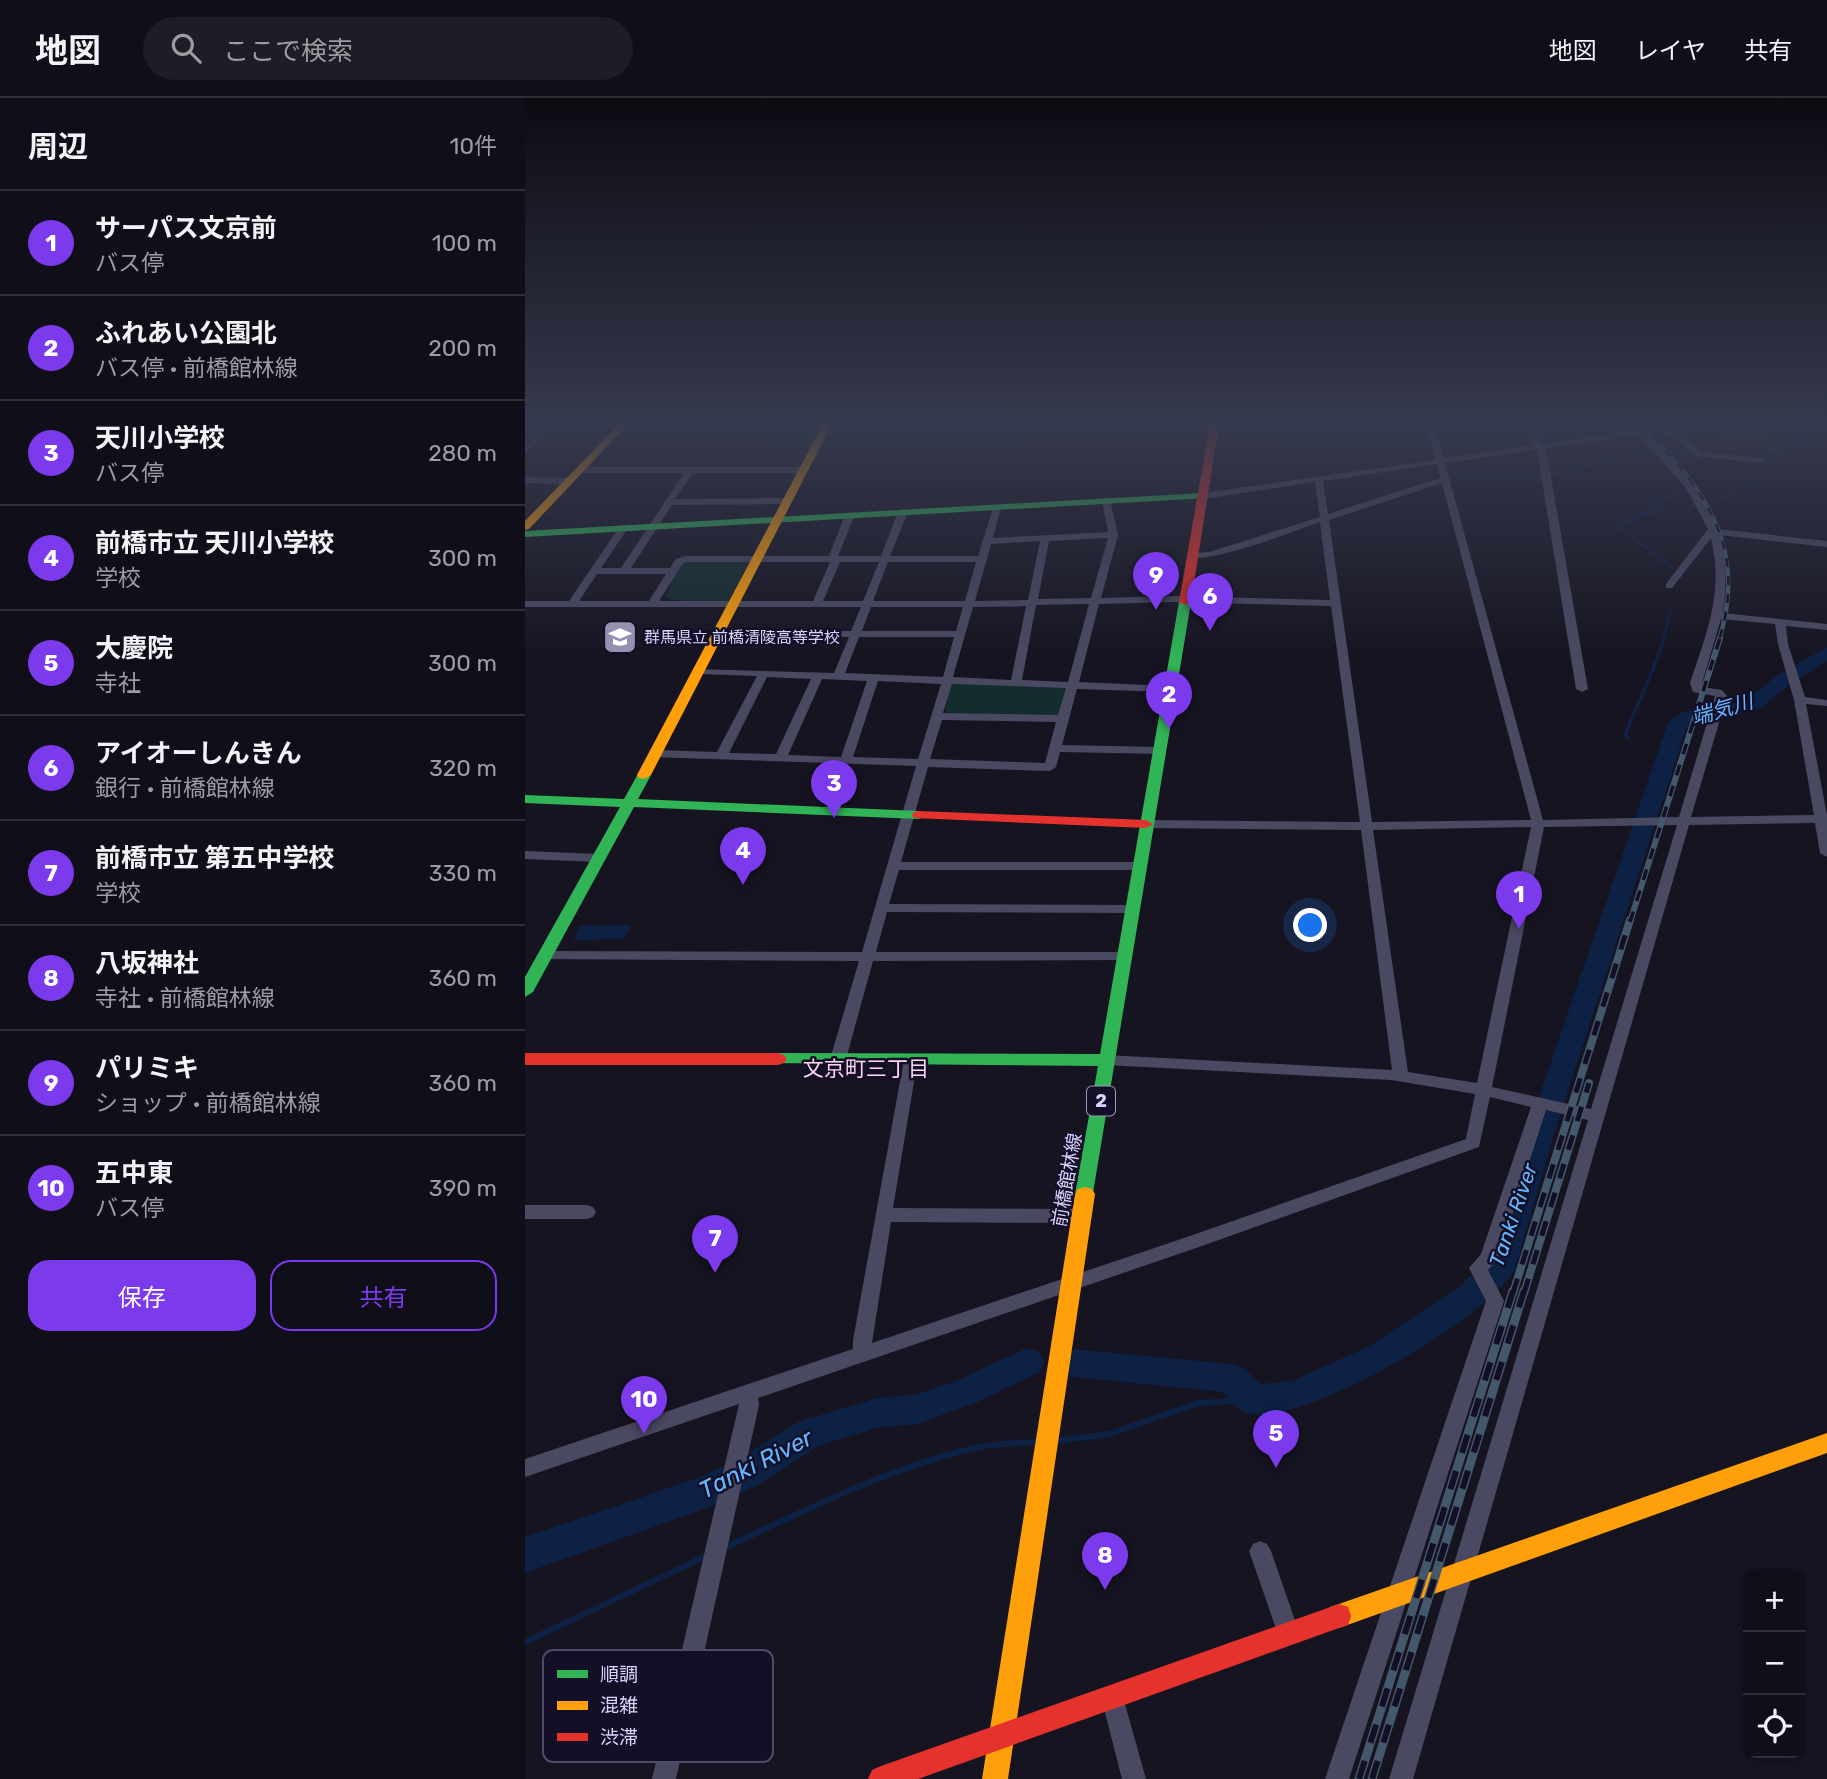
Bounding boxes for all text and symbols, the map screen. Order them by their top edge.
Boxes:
search box [143,17,633,80]
icon: search [167,29,205,67]
text: 地図 [35,31,101,70]
text: ここで検索 [223,36,353,67]
text: 地図 [1549,37,1597,65]
text: レイヤ [1635,37,1706,65]
text: 共有 [1744,37,1792,65]
text: 周辺 [28,129,88,165]
text: 10件 [450,132,497,160]
text: サーパス文京前 [95,213,277,244]
text: 1 [45,229,57,257]
text: 100 m [432,229,497,257]
text: バス停 [95,249,164,277]
text: ふれあい公園北 [95,318,277,349]
text: 2 [44,334,58,362]
text: 200 m [428,334,497,362]
text: バス停 · 前橋館林線 [95,354,298,382]
text: 天川小学校 [95,423,225,454]
text: 3 [43,439,59,467]
text: 280 m [428,439,497,467]
text: バス停 [95,459,164,487]
text: 前橋市立 天川小学校 [95,528,335,559]
text: 4 [43,544,59,572]
text: 300 m [428,544,497,572]
pin: 9 [1133,552,1179,610]
text: 学校 [95,564,141,592]
pin: 6 [1187,573,1233,631]
school or university icon: 群馬県立 前橋清陵高等学校 [601,618,639,656]
place label: 群馬県立 前橋清陵高等学校 [644,628,840,647]
text: 大慶院 [95,633,173,664]
text: 5 [44,649,58,677]
text: 300 m [428,649,497,677]
text: 寺社 [95,669,141,697]
pin: 2 [1146,671,1192,729]
water label: 端気川 [1688,688,1758,730]
text: アイオーしんきん [95,738,302,769]
text: 6 [44,754,58,782]
text: 320 m [429,754,497,782]
pin: 3 [811,760,857,818]
text: 銀行 · 前橋館林線 [95,774,275,802]
pin: 4 [720,827,766,885]
text: 前橋市立 第五中学校 [95,843,335,874]
text: 7 [44,859,58,887]
text: 330 m [429,859,497,887]
pin: 1 [1496,871,1542,929]
text: 学校 [95,879,141,907]
your location [1293,908,1327,942]
text: 八坂神社 [95,948,199,979]
text: 8 [43,964,59,992]
text: 360 m [429,964,497,992]
text: 寺社 · 前橋館林線 [95,984,275,1012]
text: パリミキ [95,1053,199,1084]
district label: 文京町三丁目 [803,1056,929,1081]
text: 9 [44,1069,58,1097]
text: 360 m [429,1069,497,1097]
road number: 2 [1087,1086,1115,1116]
text: ショップ · 前橋館林線 [95,1089,321,1117]
street label: 前橋館林線 [1047,1131,1087,1229]
text: 五中東 [95,1158,173,1189]
water label: Tanki River [1484,1159,1543,1270]
text: 10 [37,1174,65,1202]
text: 390 m [429,1174,497,1202]
text: バス停 [95,1194,164,1222]
pin: 7 [692,1215,738,1273]
button: 保存 [28,1260,256,1331]
button: 共有 [270,1260,497,1331]
pin: 10 [621,1376,667,1434]
pin: 5 [1253,1410,1299,1468]
water label: Tanki River [695,1423,818,1505]
pin: 8 [1082,1532,1128,1590]
map controls [1743,1569,1806,1758]
button: + [1743,1569,1806,1632]
button: − [1743,1632,1806,1695]
legend [543,1650,773,1762]
text: 順調 [600,1663,638,1686]
text: 混雑 [600,1694,638,1717]
button: locate [1743,1695,1806,1758]
text: 渋滞 [600,1726,638,1749]

